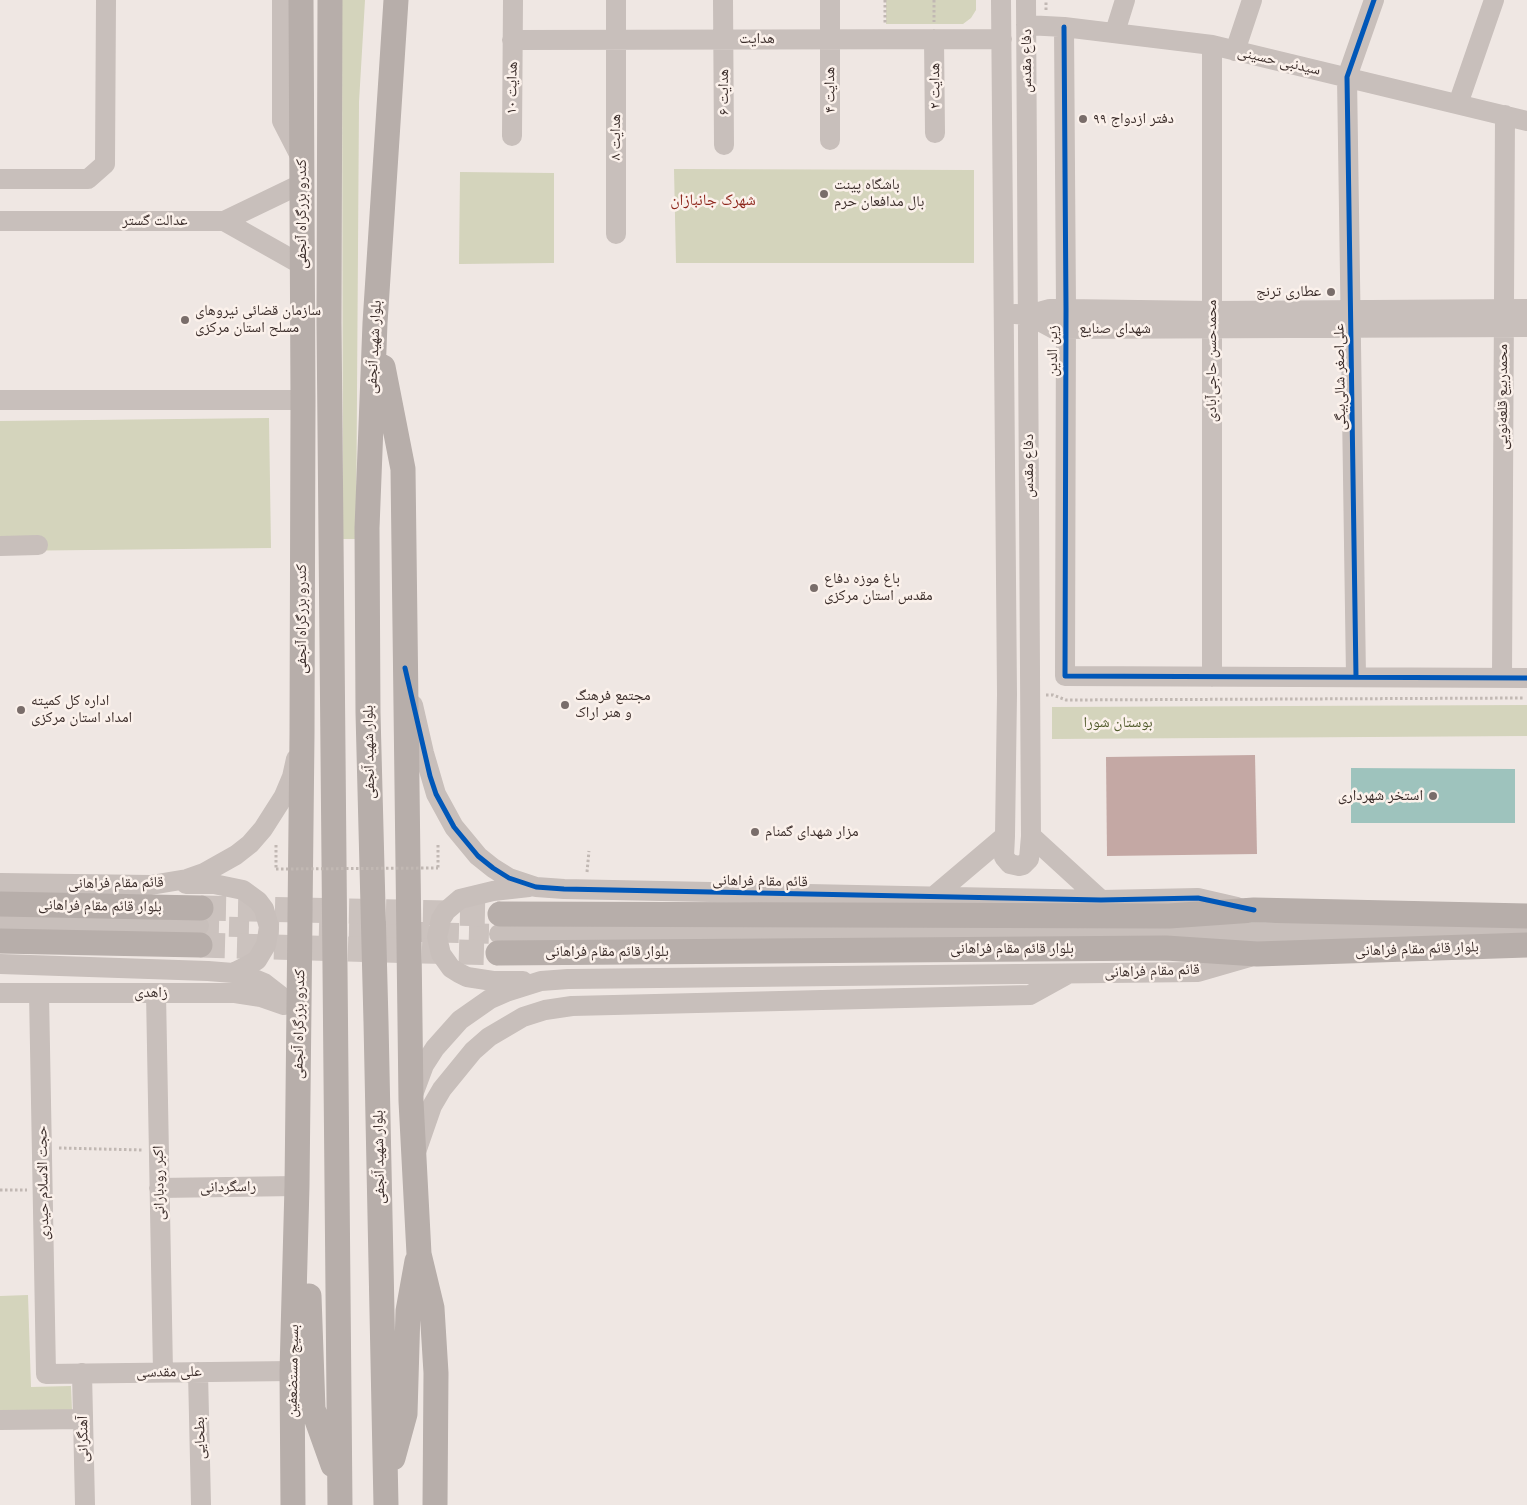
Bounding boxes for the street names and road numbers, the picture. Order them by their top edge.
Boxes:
street label: دفاع مقدس [1018,29,1036,93]
street label: هدایت [739,30,775,48]
street label: سیدنبی حسینی [1236,43,1322,79]
street label: هدایت ۱۰ [503,61,521,115]
street label: هدایت ۲ [926,63,944,109]
street label: هدایت ۴ [821,67,839,113]
street label: هدایت ۶ [715,69,733,115]
street label: هدایت ۸ [607,114,625,160]
street label: کندرو بزرگراه آنجفی [293,159,311,269]
street label: عدالت گستر [122,212,188,230]
street label: بلوار شهید آنجفی [363,300,385,394]
street label: محمدحسن حاجی‌آبادی [1203,300,1221,422]
street label: شهدای صنایع [1079,320,1151,338]
street label: علی‌اصغر شالی‌بیگی [1330,323,1350,431]
street label: زین الدین [1044,325,1062,377]
street label: محمدربیع قلعه‌نویی [1494,344,1512,450]
street label: دفاع مقدس [1020,434,1038,498]
street label: کندرو بزرگراه آنجفی [293,564,311,674]
street label: بلوار شهید آنجفی [359,705,379,799]
street label: قائم مقام فراهانی [712,871,808,891]
street label: قائم مقام فراهانی [68,873,164,893]
street label: بلوار قائم مقام فراهانی [38,896,162,916]
street label: بلوار قائم مقام فراهانی [1355,938,1479,960]
street label: بلوار قائم مقام فراهانی [950,940,1074,958]
street label: بلوار قائم مقام فراهانی [545,943,669,961]
street label: قائم مقام فراهانی [1104,960,1200,982]
street label: کندرو بزرگراه آنجفی [289,969,309,1079]
street label: زاهدی [134,984,168,1002]
street label: بلوار شهید آنجفی [369,1110,389,1204]
street label: حجت الاسلام حیدری [33,1126,53,1240]
street label: اکبر رودبارانی [149,1145,169,1221]
street label: راسگردانی [200,1178,256,1196]
street label: بسیج مستضعفین [283,1324,303,1418]
street label: علی مقدسی [136,1362,202,1382]
street label: آهنگرانی [74,1416,92,1462]
street label: بطحایی [191,1416,209,1460]

